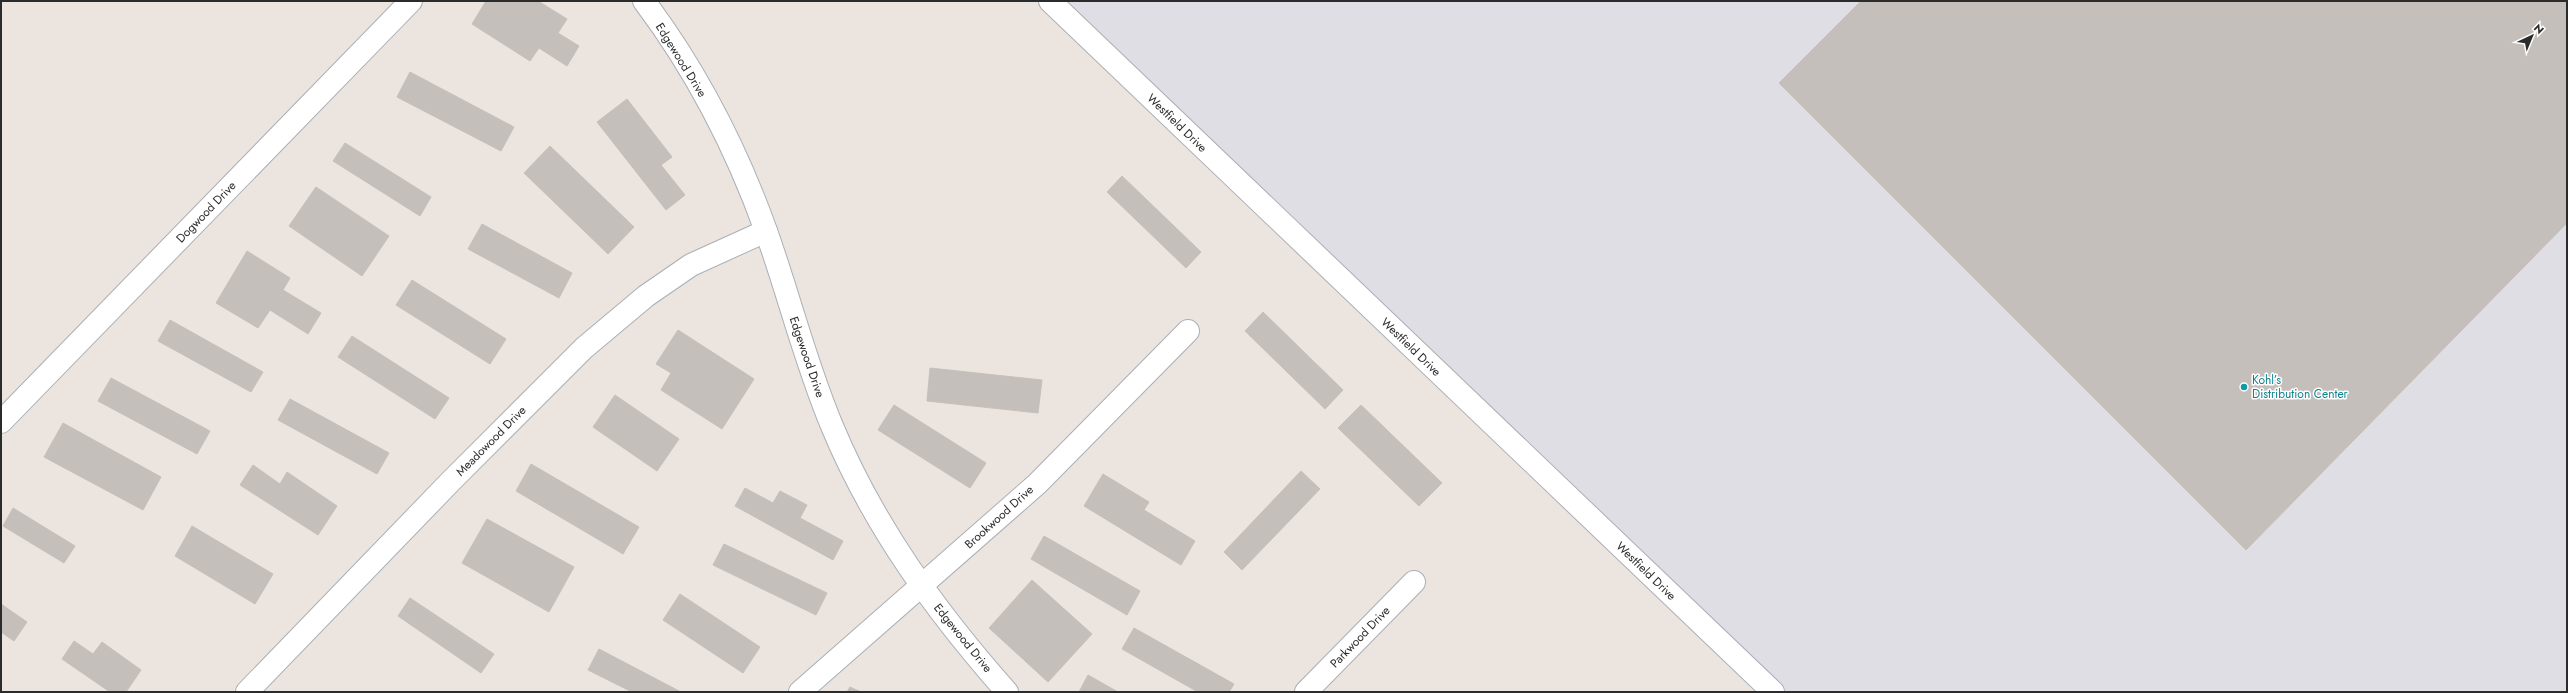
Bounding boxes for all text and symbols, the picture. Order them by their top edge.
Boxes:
north arrow [2512,16,2552,56]
street label: Edgewood Drive [651,19,711,101]
text: N [2530,20,2548,38]
street label: Westfield Drive [1143,90,1211,156]
street label: Dogwood Drive [172,177,240,247]
street label: Edgewood Drive [785,314,829,400]
street label: Westfield Drive [1377,314,1445,380]
place label: Kohl’s Distribution Center [2252,371,2349,403]
marker: Kohl’s Distribution Center [2239,382,2249,392]
street label: Meadowood Drive [452,402,530,480]
street label: Brookwood Drive [961,481,1037,553]
street label: Westfield Drive [1612,538,1680,604]
street label: Edgewood Drive [929,600,997,676]
street label: Parkwood Drive [1326,602,1394,672]

